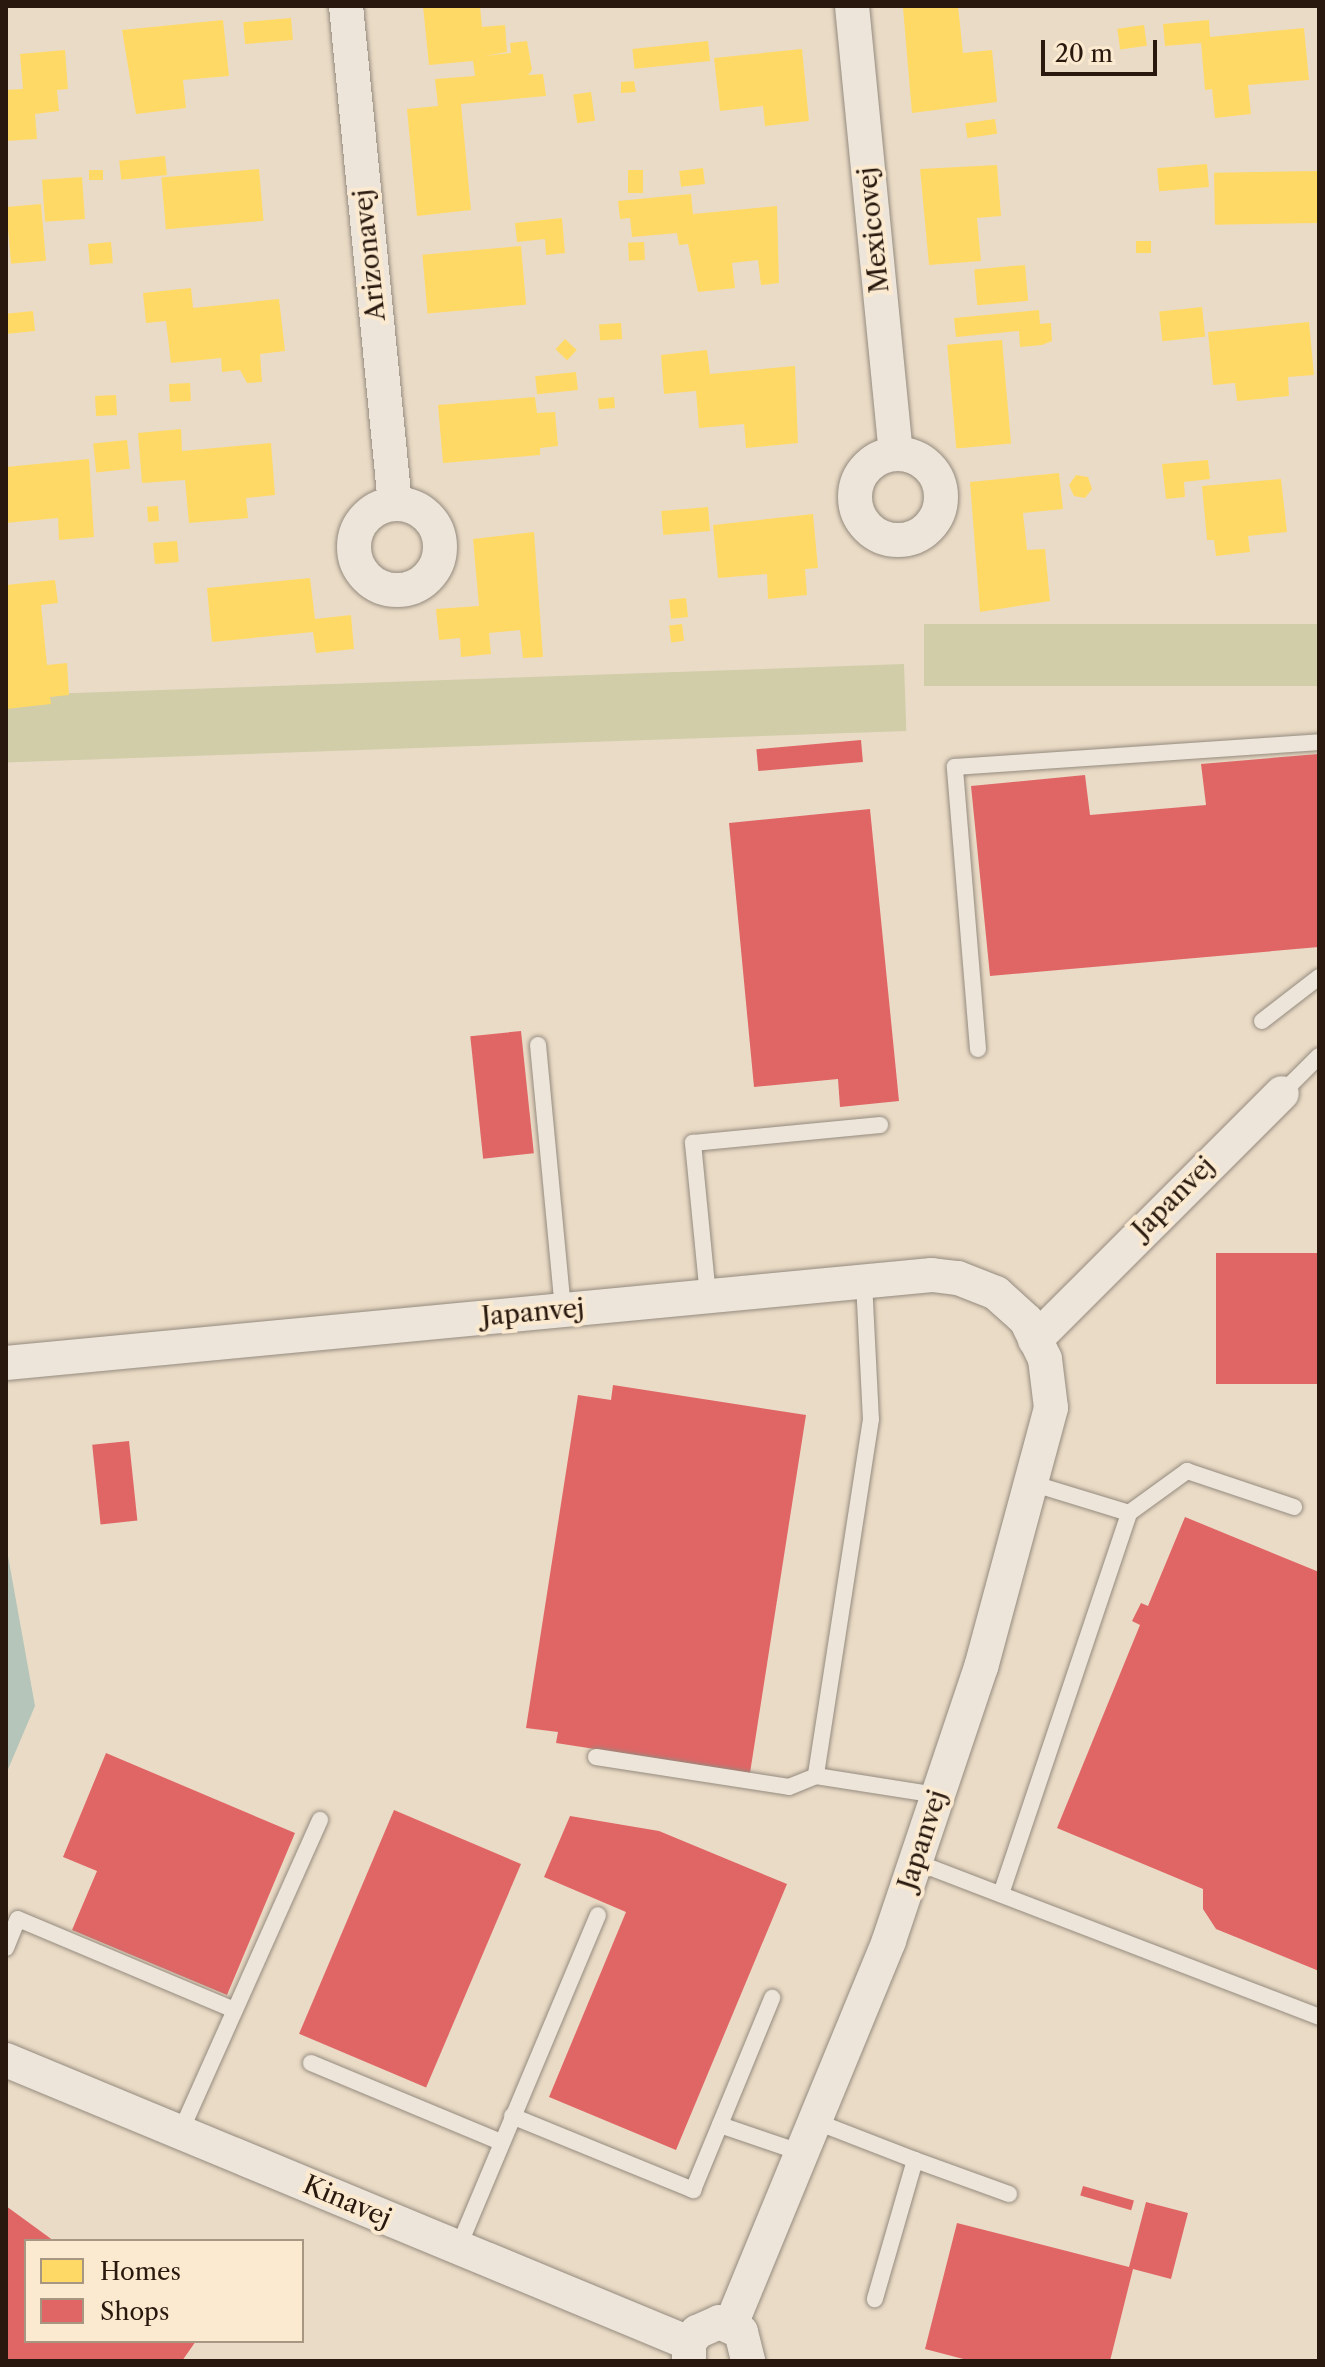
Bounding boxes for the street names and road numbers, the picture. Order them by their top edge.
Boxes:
street label: Mexicovej [852,166,896,294]
street label: Arizonavej [348,188,392,322]
street label: Japanvej [1126,1150,1222,1246]
street label: Japanvej [480,1293,586,1333]
street label: Japanvej [892,1786,954,1894]
street label: Kinavej [298,2170,396,2234]

